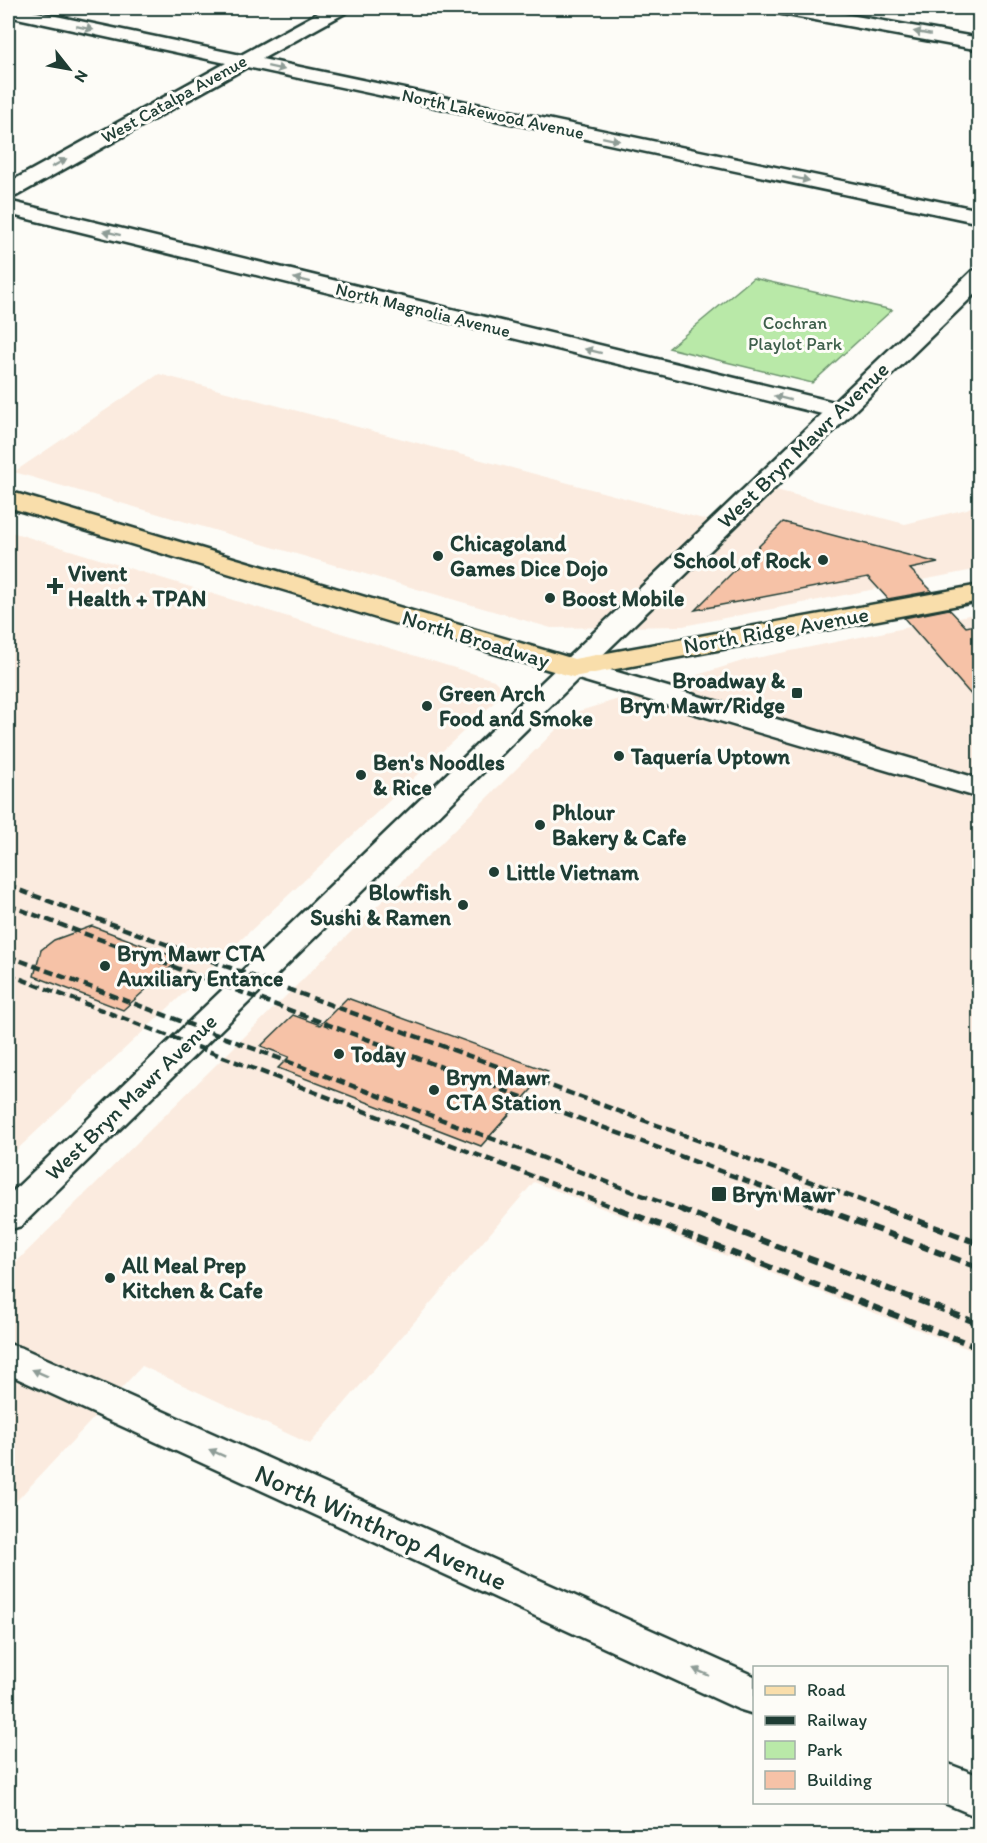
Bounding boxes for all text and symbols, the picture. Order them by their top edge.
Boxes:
one-way arrow [76,24,95,33]
one-way arrow [912,29,931,38]
north arrow [39,39,99,99]
street label: West Catalpa Avenue [97,50,251,148]
one-way arrow [267,64,286,73]
text: N [71,67,92,86]
street label: North Lakewood Avenue [400,84,586,144]
one-way arrow [601,135,620,144]
one-way arrow [51,158,68,168]
one-way arrow [792,175,811,185]
one-way arrow [103,228,121,238]
one-way arrow [292,274,311,284]
street label: North Magnolia Avenue [333,278,513,342]
park label: Cochran Playlot Park [748,312,843,355]
one-way arrow [584,346,602,356]
street label: West Bryn Mawr Avenue [711,356,895,534]
one-way arrow [773,392,792,402]
place label: Chicagoland Games Dice Dojo [450,530,608,582]
place label: School of Rock [673,547,812,574]
marker: Chicagoland Games Dice Dojo [431,549,445,563]
marker: School of Rock [816,553,830,567]
place label: Vivent Health + TPAN [68,560,206,612]
marker: Vivent Health + TPAN [46,577,64,595]
place label: Boost Mobile [562,585,684,612]
marker: Boost Mobile [543,591,557,605]
street label: North Ridge Avenue [681,600,871,660]
street label: North Broadway [399,604,554,674]
place label: Broadway & Bryn Mawr/Ridge [620,667,786,719]
place label: Green Arch Food and Smoke [439,680,593,732]
marker: Broadway & Bryn Mawr/Ridge [790,686,804,700]
marker: Green Arch Food and Smoke [420,699,434,713]
place label: Taquería Uptown [630,743,790,770]
place label: Ben's Noodles & Rice [373,749,505,801]
marker: Taquería Uptown [612,749,626,763]
marker: Ben's Noodles & Rice [354,768,368,782]
place label: Phlour Bakery & Cafe [552,799,687,851]
marker: Phlour Bakery & Cafe [533,818,547,832]
place label: Little Vietnam [506,859,640,886]
marker: Little Vietnam [487,865,501,879]
place label: Blowfish Sushi & Ramen [310,879,452,931]
marker: Blowfish Sushi & Ramen [456,898,470,912]
place label: Bryn Mawr CTA Auxiliary Entance [116,940,283,992]
marker: Bryn Mawr CTA Auxiliary Entance [98,959,112,973]
street label: West Bryn Mawr Avenue [39,1008,223,1186]
place label: Today [350,1041,406,1068]
marker: Today [332,1047,346,1061]
place label: Bryn Mawr CTA Station [446,1064,562,1116]
marker: Bryn Mawr CTA Station [427,1083,441,1097]
place label: Bryn Mawr [732,1181,836,1208]
marker: Bryn Mawr [710,1185,728,1203]
place label: All Meal Prep Kitchen & Cafe [121,1252,263,1304]
marker: All Meal Prep Kitchen & Cafe [103,1271,117,1285]
one-way arrow [31,1368,48,1377]
one-way arrow [208,1448,226,1458]
street label: North Winthrop Avenue [250,1457,512,1597]
legend [753,1666,948,1804]
one-way arrow [692,1667,710,1677]
text: Road [807,1679,846,1701]
text: Railway [807,1709,868,1731]
text: Park [807,1739,842,1761]
text: Building [807,1769,873,1791]

